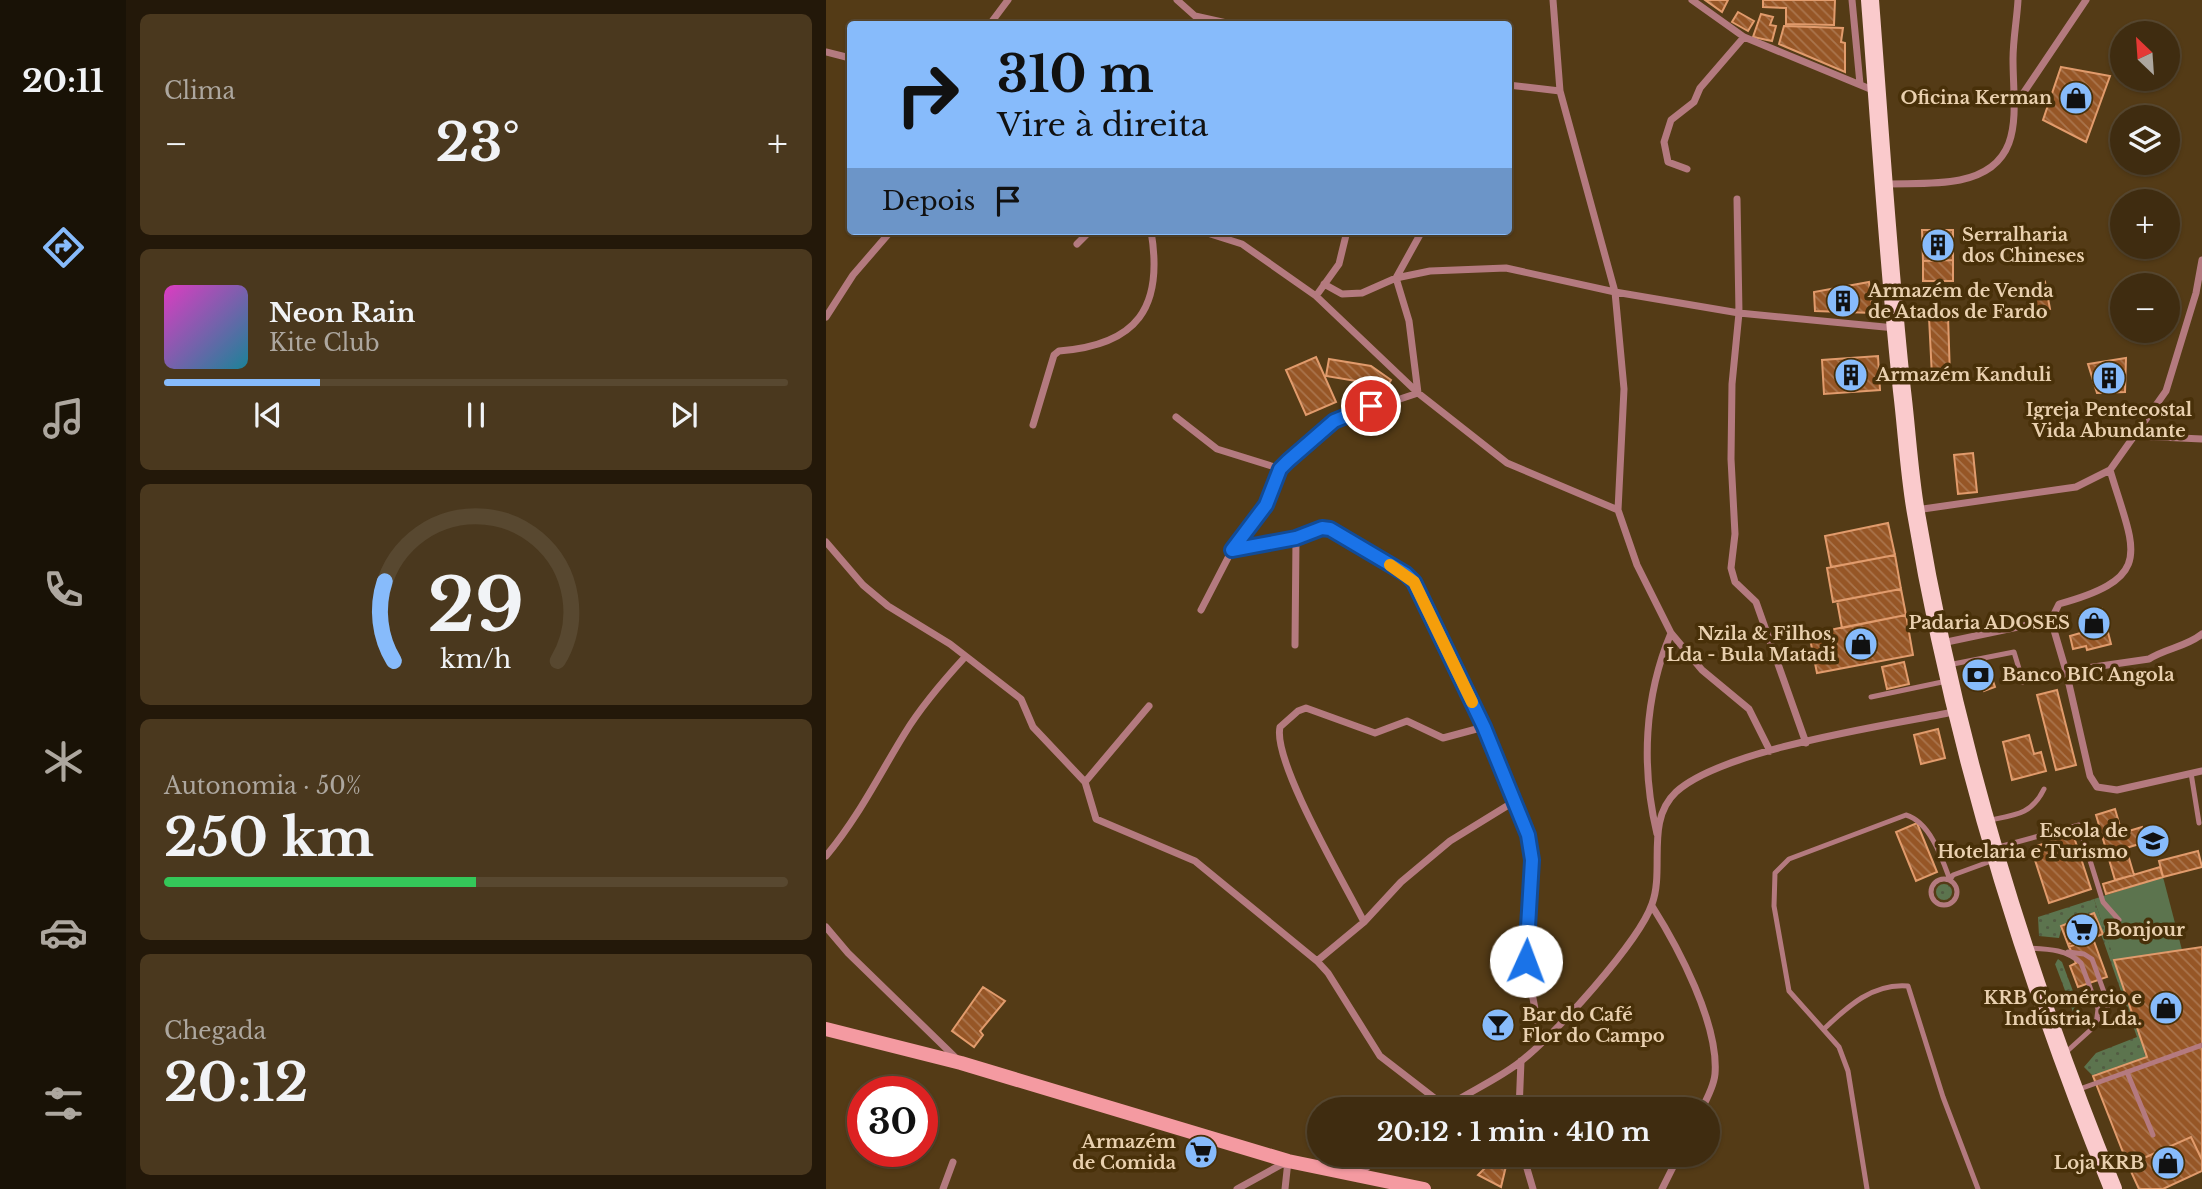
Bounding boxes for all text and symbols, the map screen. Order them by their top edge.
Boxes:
north arrow [2110,21,2180,91]
map controls [2110,21,2180,343]
text: 310 m [997,44,1154,105]
icon: right [882,49,973,140]
text: 20:11 [22,61,104,101]
text: Clima [164,77,235,105]
shop icon: Oficina Kerman [2057,79,2095,117]
place label: Oficina Kerman [1900,87,2052,109]
text: Vire à direita [997,105,1208,145]
button: layers [2110,105,2180,175]
text: 23° [435,111,520,175]
text: − [164,120,188,167]
text: + [767,120,788,167]
icon: arrive [989,182,1027,220]
text: Depois [882,185,975,217]
button: + [2110,189,2180,259]
icon: directions [39,223,88,272]
place label: Serralharia dos Chineses [1962,224,2085,267]
building icon: Serralharia dos Chineses [1919,226,1957,264]
button: − [2110,273,2180,343]
place label: Armazém de Venda de Atados de Fardo [1867,280,2054,323]
building icon: Armazém de Venda de Atados de Fardo [1824,282,1862,320]
text: Neon Rain [269,297,415,329]
text: Kite Club [269,329,380,357]
building icon: Armazém Kanduli [1832,356,1870,394]
building icon: Igreja Pentecostal Vida Abundante [2090,359,2128,397]
place label: Armazém Kanduli [1875,364,2052,386]
pin [1341,376,1401,436]
icon: arrive [1352,387,1390,425]
icon: music [39,394,88,443]
icon: previous [249,396,287,434]
icon: pause [457,396,495,434]
icon: next [665,396,703,434]
place label: Igreja Pentecostal Vida Abundante [2026,399,2193,442]
text: 29 [428,560,524,651]
icon: phone [39,565,88,614]
shop icon: Padaria ADOSES [2075,604,2113,642]
place label: Padaria ADOSES [1909,612,2070,634]
place label: Nzila & Filhos, Lda - Bula Matadi [1666,623,1836,666]
shop icon: Nzila & Filhos, Lda - Bula Matadi [1842,625,1880,663]
text: km/h [441,643,511,674]
bank icon: Banco BIC Angola [1959,656,1997,694]
place label: Banco BIC Angola [2002,664,2175,686]
icon: climate [39,737,88,786]
text: Autonomia · 50% [164,772,361,800]
text: 250 km [164,806,374,870]
place label: Escola de Hotelaria e Turismo [1937,820,2128,863]
school or university icon: Escola de Hotelaria e Turismo [2134,822,2172,860]
icon: car [39,908,88,957]
supermarket icon: Bonjour [2063,911,2101,949]
place label: Bonjour [2106,919,2185,941]
position arrow [1489,924,1563,998]
place label: KRB Comércio e Indústria, Lda. [1984,987,2142,1030]
shop icon: KRB Comércio e Indústria, Lda. [2147,989,2185,1027]
place label: Bar do Café Flor do Campo [1522,1004,1665,1047]
bar icon: Bar do Café Flor do Campo [1479,1006,1517,1044]
text: Chegada [164,1017,266,1045]
text: 20:12 [164,1051,308,1115]
speed limit sign: 30 [847,1076,938,1167]
icon: filters [39,1079,88,1128]
text: 20:12 · 1 min · 410 m [1377,1116,1650,1148]
place label: Armazém de Comida [1072,1131,1177,1174]
supermarket icon: Armazém de Comida [1182,1133,1220,1171]
shop icon: Loja KRB [2149,1144,2187,1182]
place label: Loja KRB [2054,1152,2144,1174]

